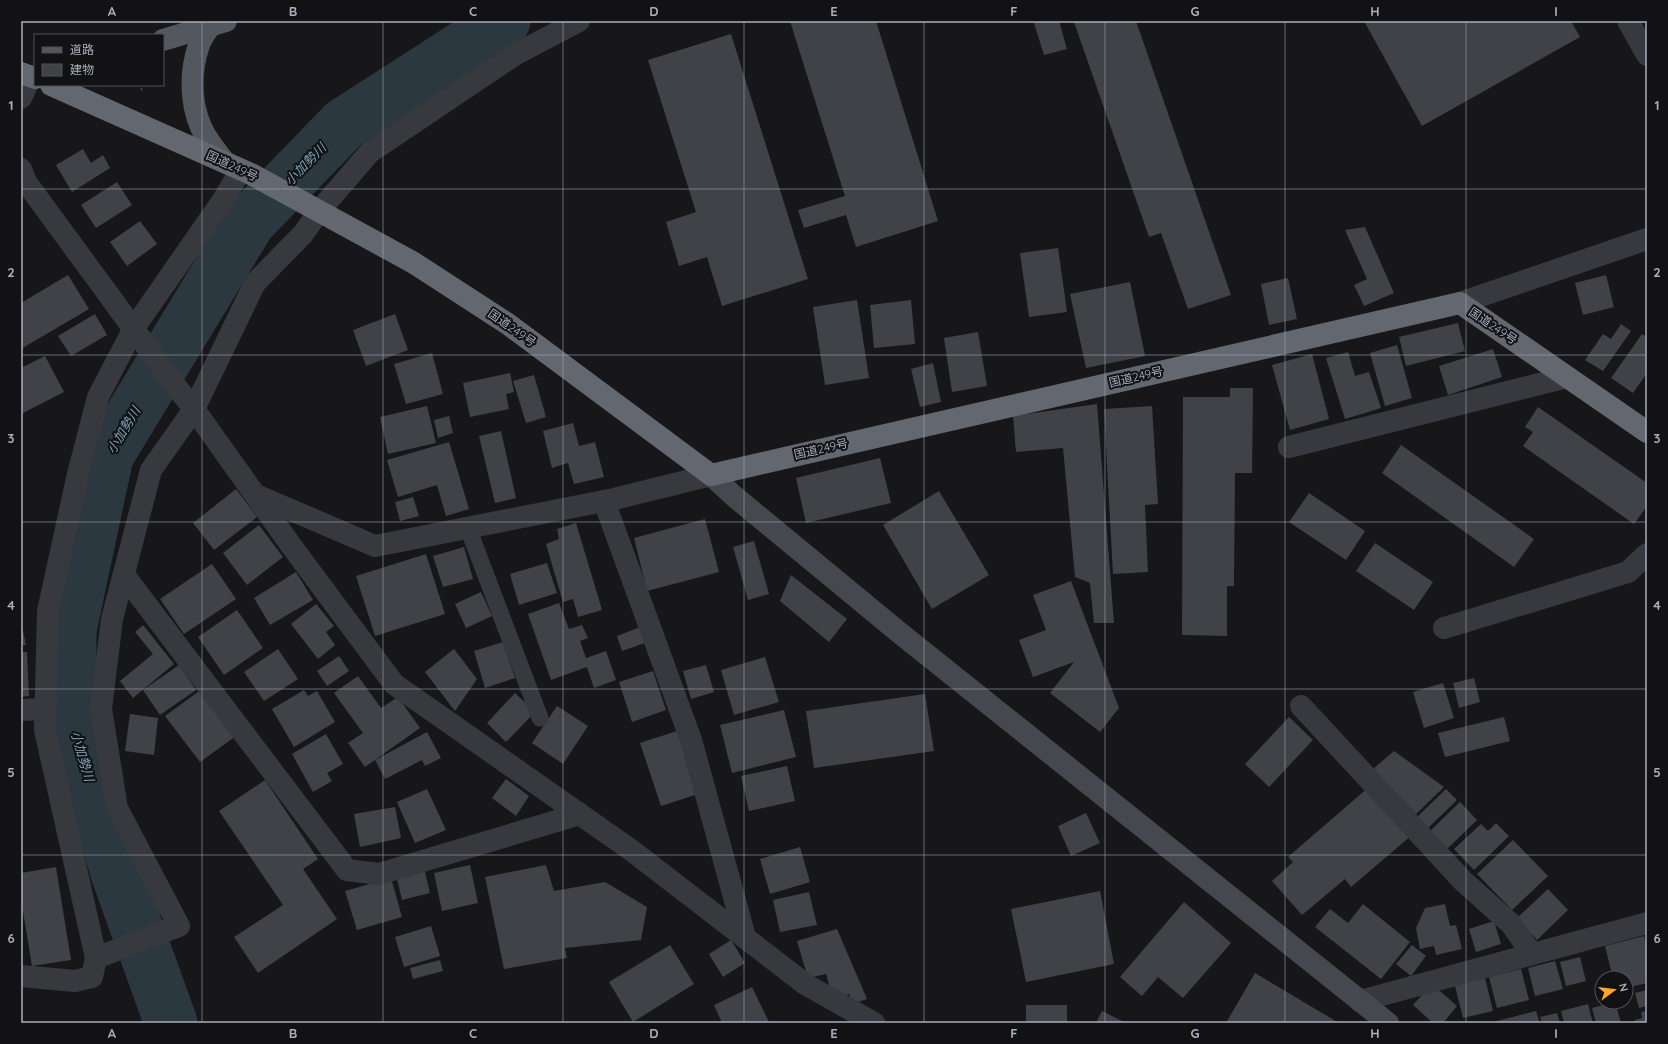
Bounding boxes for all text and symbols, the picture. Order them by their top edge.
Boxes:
text: A [108,3,117,19]
text: B [289,3,297,19]
text: C [469,3,477,19]
text: D [649,3,659,19]
text: E [830,3,838,19]
text: F [1010,3,1018,19]
text: G [1190,3,1200,19]
text: H [1370,3,1380,19]
text: I [1554,3,1558,19]
legend [34,34,164,86]
text: 道路 [70,42,94,57]
text: 建物 [70,62,94,77]
text: 1 [8,97,14,113]
text: 1 [1654,97,1660,113]
water label: 小加勢川 [281,138,330,188]
street label: 国道249号 [204,147,260,184]
text: 2 [7,264,15,280]
text: 2 [1653,264,1661,280]
street label: 国道249号 [1466,304,1520,347]
street label: 国道249号 [485,306,539,350]
street label: 国道249号 [1107,363,1164,390]
water label: 小加勢川 [103,402,144,456]
text: 3 [8,430,15,446]
text: 3 [1654,430,1661,446]
street label: 国道249号 [792,435,849,462]
text: 4 [7,597,15,613]
text: 4 [1653,597,1661,613]
water label: 小加勢川 [68,729,98,785]
text: 5 [7,764,15,780]
text: 5 [1653,764,1661,780]
text: 6 [7,930,15,946]
text: 6 [1653,930,1661,946]
north arrow [1594,970,1634,1010]
text: N [1616,982,1631,993]
text: A [108,1025,117,1041]
text: B [289,1025,297,1041]
text: C [469,1025,477,1041]
text: D [649,1025,659,1041]
text: E [830,1025,838,1041]
text: F [1010,1025,1018,1041]
text: G [1190,1025,1200,1041]
text: H [1370,1025,1380,1041]
text: I [1554,1025,1558,1041]

